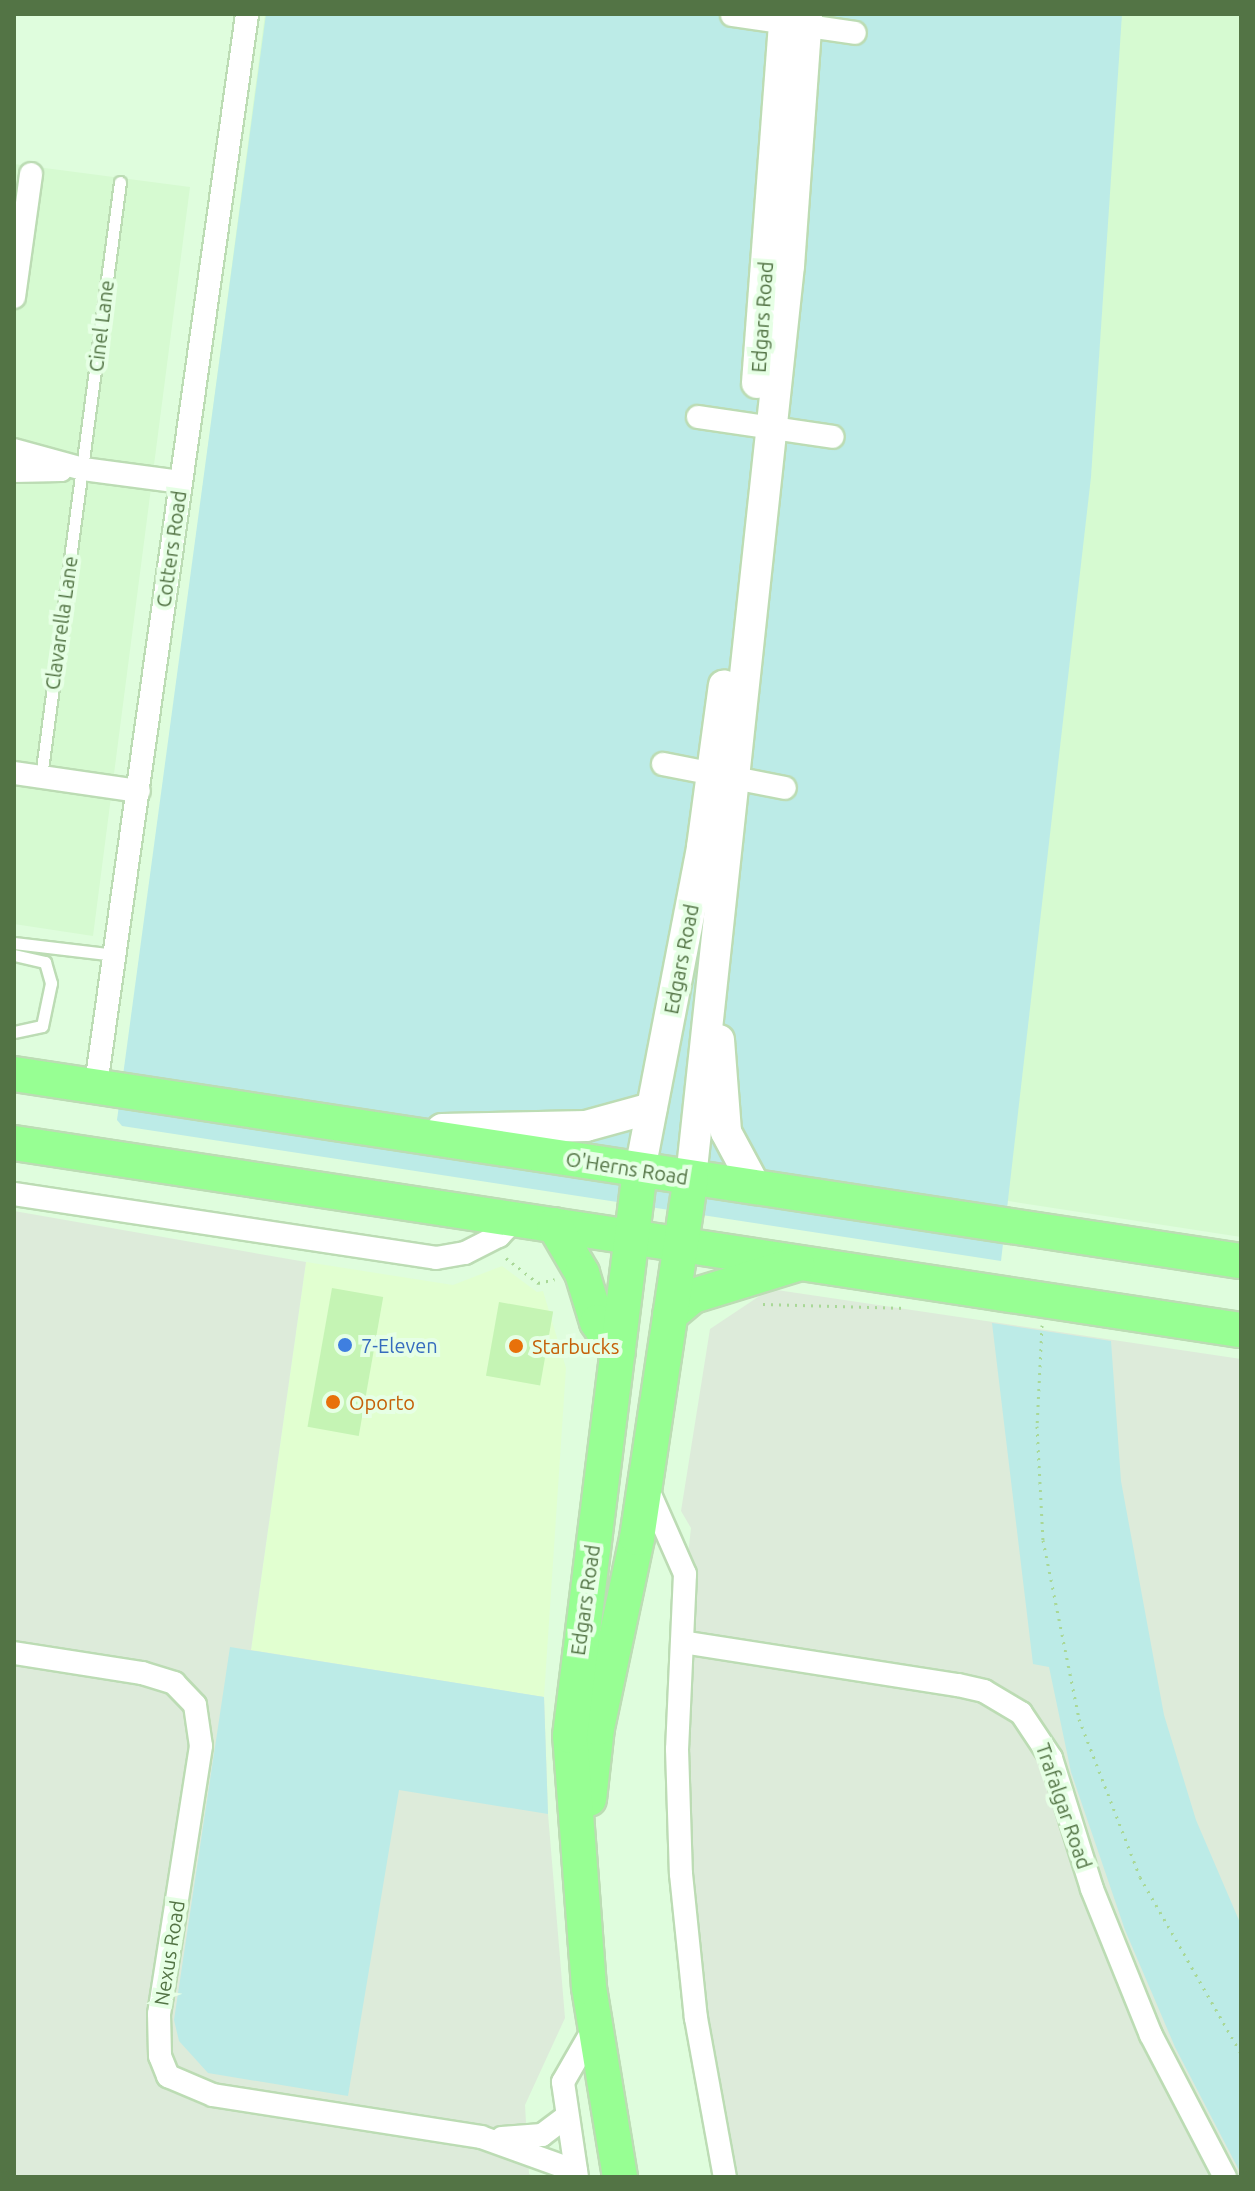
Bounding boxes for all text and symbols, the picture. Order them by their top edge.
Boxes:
street label: Edgars Road [746,261,778,373]
street label: Cinel Lane [83,279,119,373]
street label: Cotters Road [151,489,191,609]
street label: Clavarella Lane [40,555,82,691]
street label: Edgars Road [659,902,703,1016]
street label: O'Herns Road [564,1146,690,1190]
place label: 7-Eleven [361,1333,438,1357]
place label: Starbucks [532,1334,619,1358]
marker: 7-Eleven [336,1336,354,1354]
marker: Starbucks [507,1337,525,1355]
place label: Oporto [349,1390,415,1414]
marker: Oporto [324,1393,342,1411]
street label: Edgars Road [565,1543,605,1657]
street label: Trafalgar Road [1031,1740,1097,1872]
street label: Nexus Road [149,1899,189,2007]

